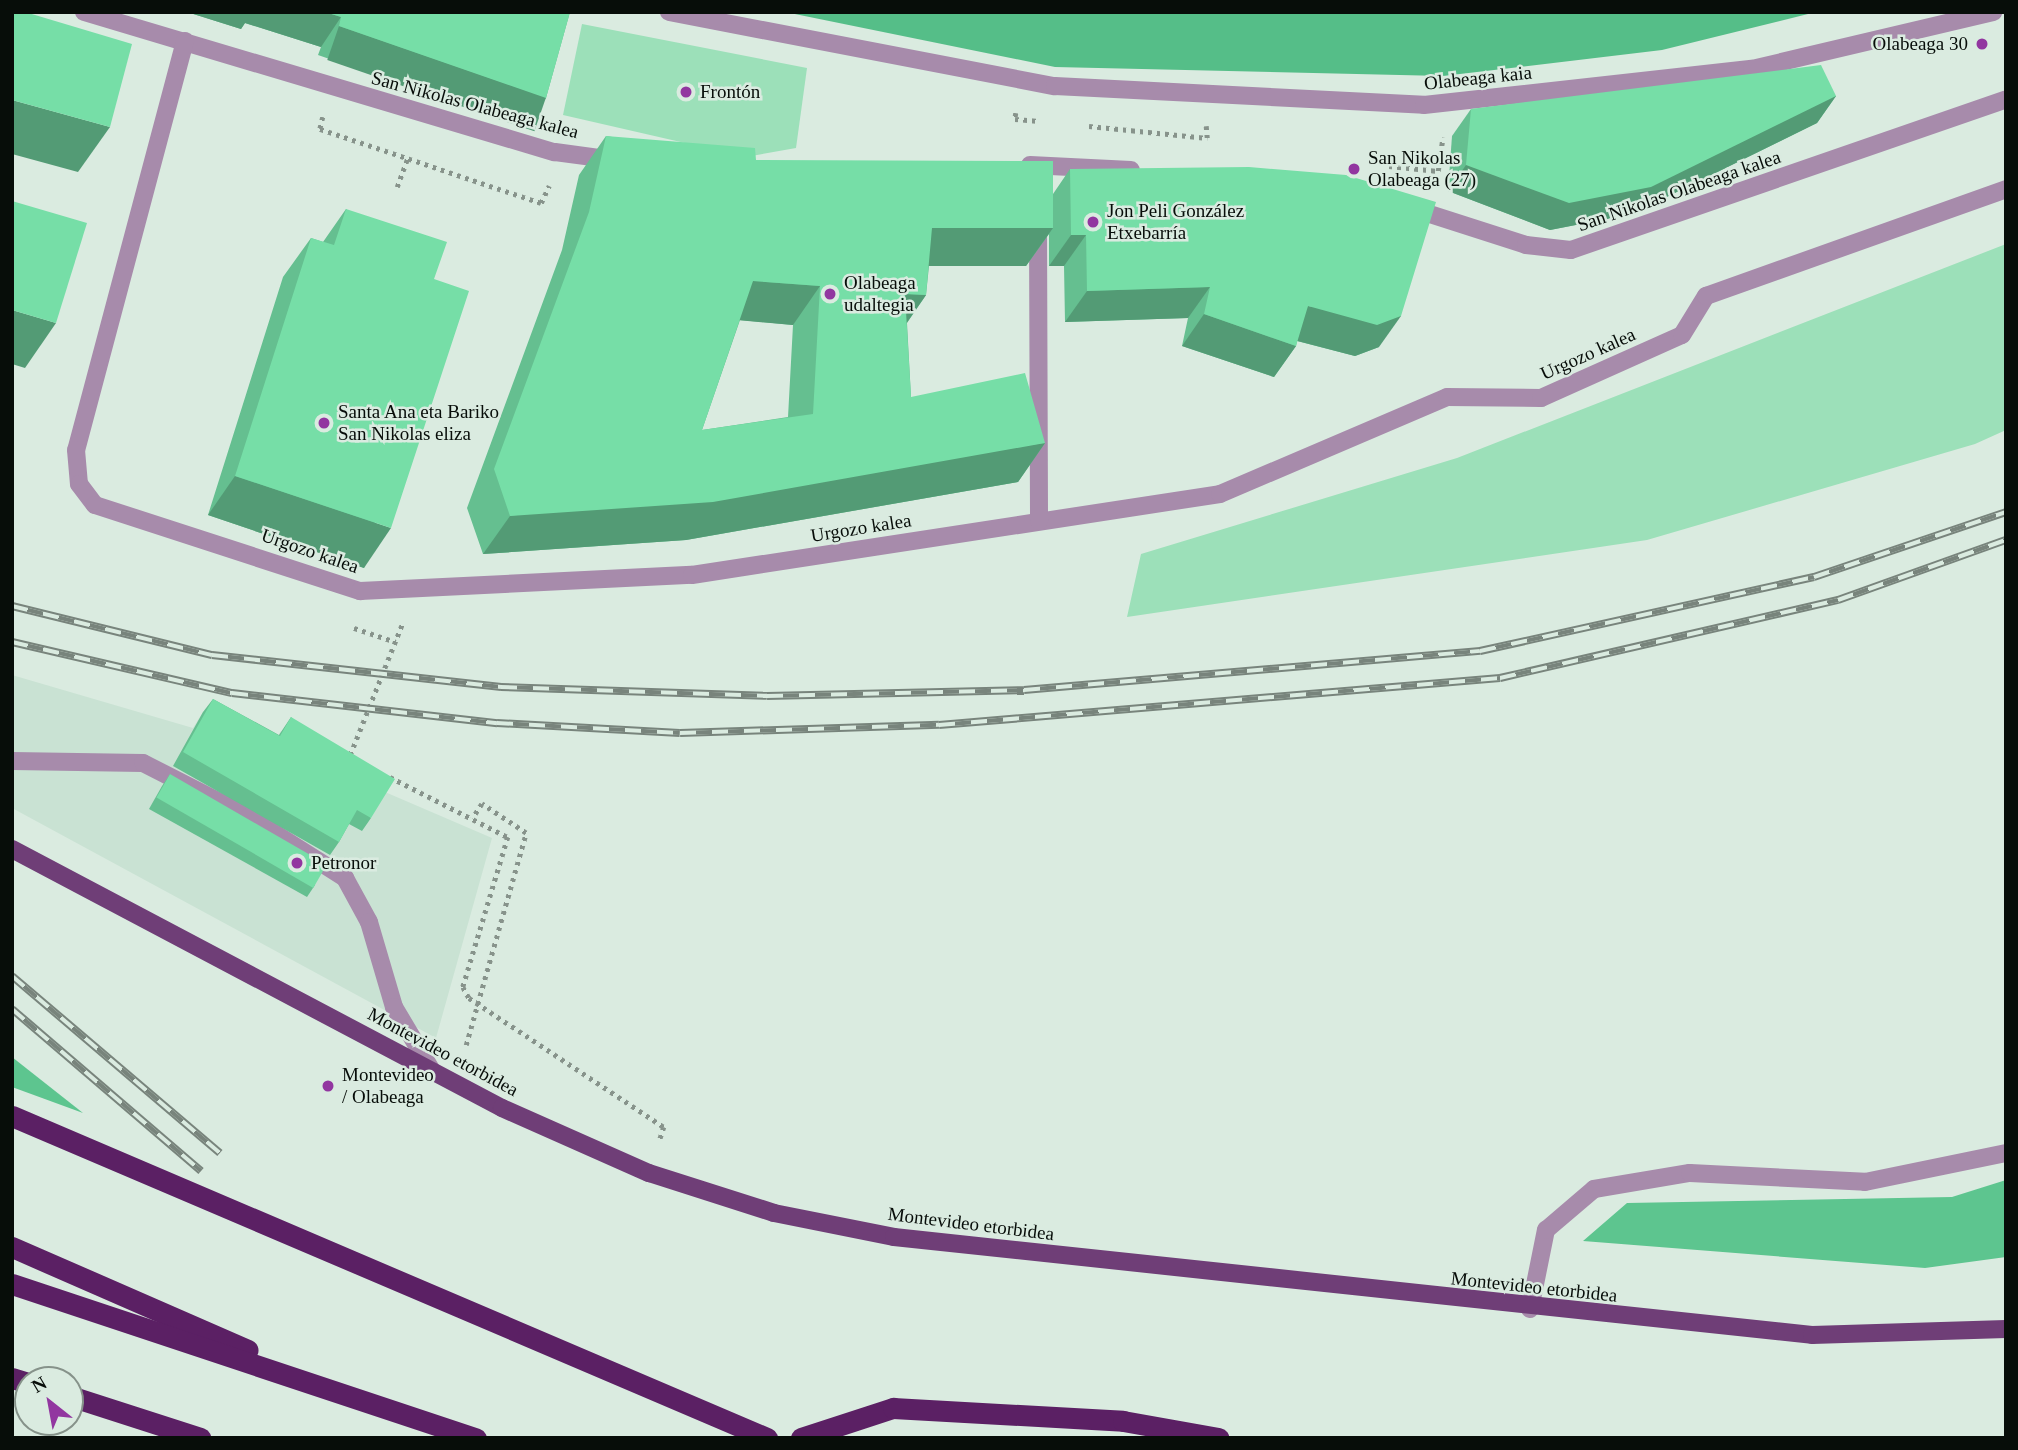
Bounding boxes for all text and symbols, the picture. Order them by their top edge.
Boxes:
place label: Olabeaga 30 [1873,33,1968,55]
marker: Olabeaga 30 [1974,36,1990,52]
street label: Olabeaga kaia [1423,61,1533,95]
street label: San Nikolas Olabeaga kalea [369,66,581,144]
place label: Frontón [700,81,760,103]
marker: Frontón [678,84,694,100]
street label: San Nikolas Olabeaga kalea [1574,145,1784,237]
place label: San Nikolas Olabeaga (27) [1368,147,1476,191]
marker: San Nikolas Olabeaga (27) [1346,161,1362,177]
place label: Jon Peli González Etxebarría [1107,200,1244,244]
marker: Jon Peli González Etxebarría [1085,214,1101,230]
place label: Olabeaga udaltegia [844,272,916,316]
marker: Olabeaga udaltegia [822,286,838,302]
street label: Urgozo kalea [1537,323,1639,385]
place label: Santa Ana eta Bariko San Nikolas eliza [338,401,500,445]
marker: Santa Ana eta Bariko San Nikolas eliza [316,415,332,431]
street label: Urgozo kalea [809,509,913,547]
street label: Urgozo kalea [258,524,362,578]
place label: Petronor [311,852,376,874]
marker: Petronor [289,855,305,871]
street label: Montevideo etorbidea [364,1003,522,1101]
place label: Montevideo / Olabeaga [342,1064,434,1108]
marker: Montevideo / Olabeaga [320,1078,336,1094]
street label: Montevideo etorbidea [887,1202,1055,1246]
street label: Montevideo etorbidea [1450,1267,1618,1307]
north arrow [14,1366,84,1436]
text: N [28,1372,50,1397]

